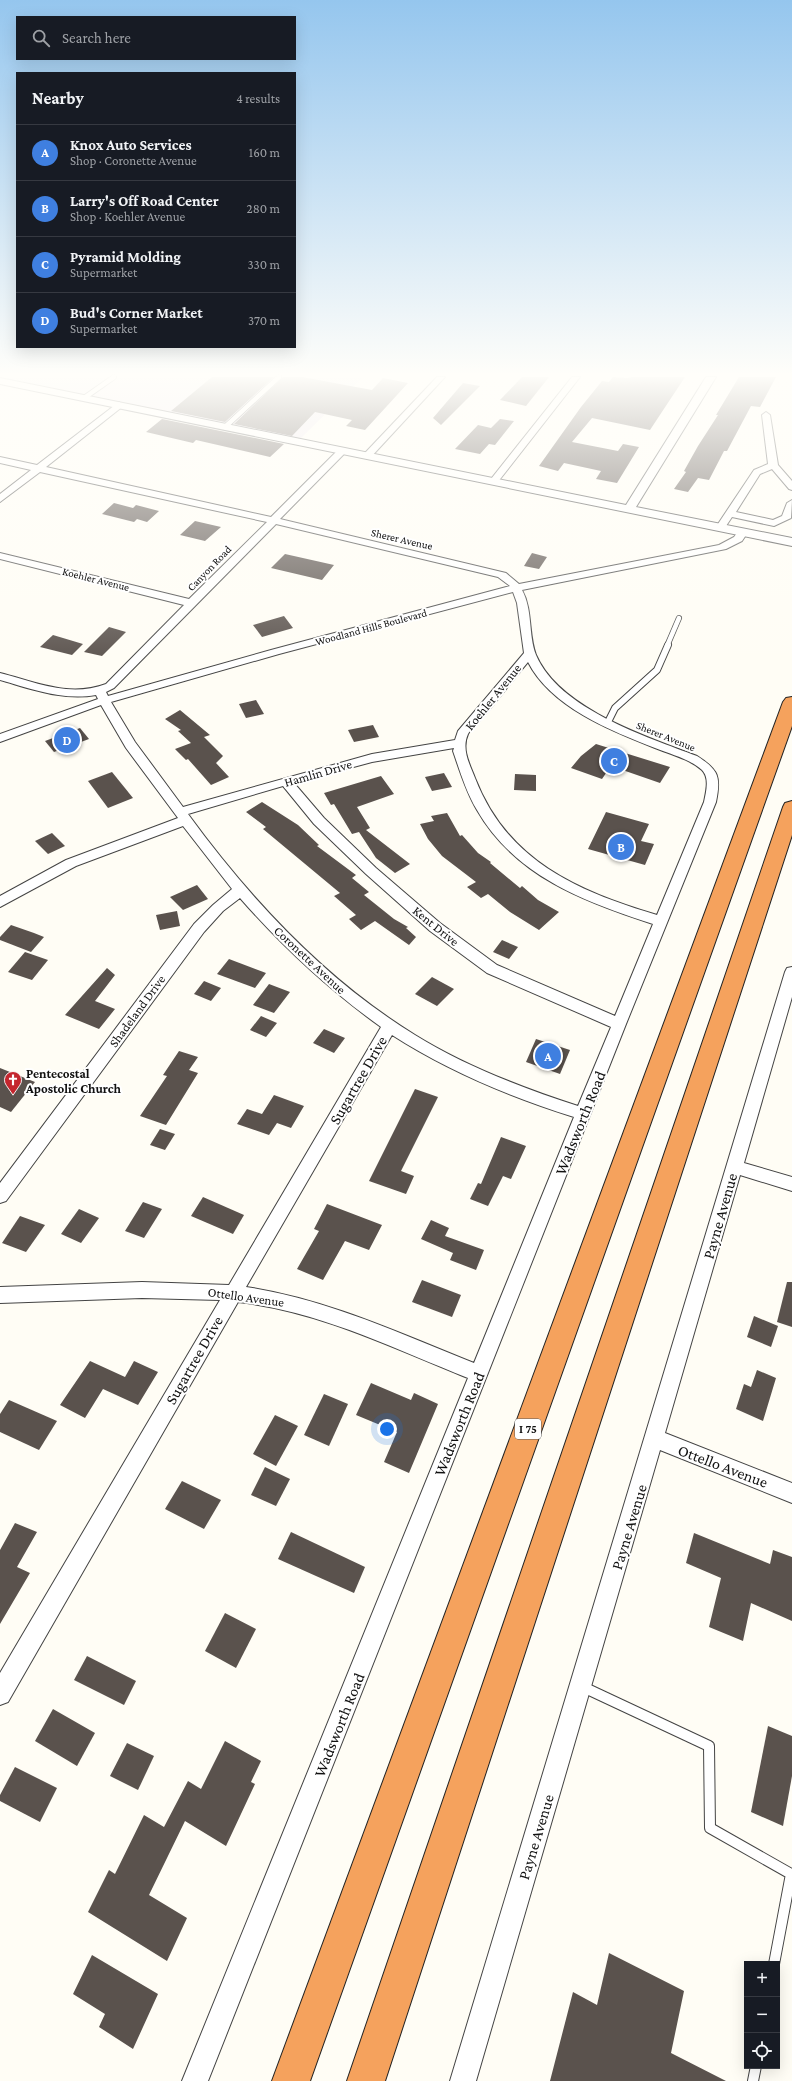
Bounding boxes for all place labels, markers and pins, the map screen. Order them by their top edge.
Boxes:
pin: D [54,725,80,755]
pin: C [601,746,627,776]
pin: B [608,832,634,862]
pin: A [535,1041,561,1071]
place label: Pentecostal Apostolic Church [25,1066,122,1096]
church icon: Pentecostal Apostolic Church [3,1070,23,1095]

